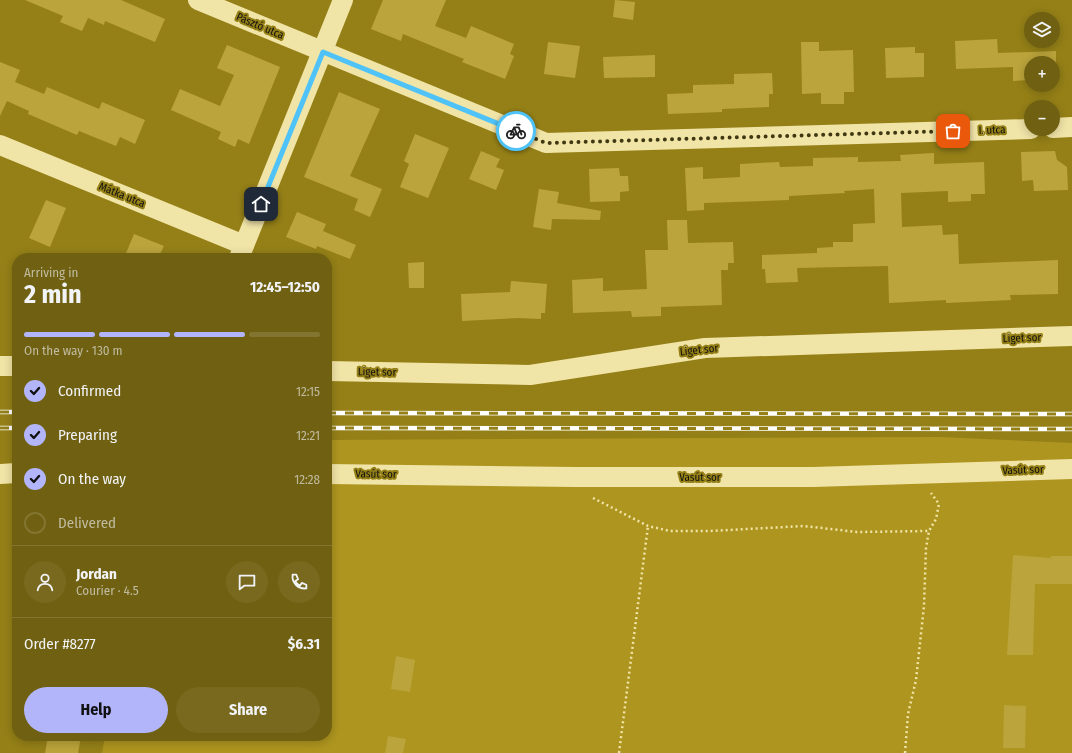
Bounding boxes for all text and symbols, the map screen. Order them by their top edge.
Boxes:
street label: Pásztó utca [234,10,286,42]
map controls [1024,12,1060,136]
button: layers [1024,12,1060,48]
button: + [1024,56,1060,92]
button: − [1024,100,1060,136]
courier [496,111,536,151]
pin [936,114,970,148]
icon: bike [505,120,527,142]
icon: bag [942,120,964,142]
street label: I. utca [978,123,1006,137]
street label: Mátka utca [97,180,147,210]
pin [244,187,278,221]
icon: home [250,193,272,215]
text: Arriving in [24,265,78,280]
text: 12:45–12:50 [250,278,320,296]
text: 2 min [24,279,82,310]
street label: Liget sor [1002,331,1042,345]
street label: Liget sor [679,342,719,358]
text: On the way · 130 m [24,343,123,358]
street label: Liget sor [358,365,397,379]
icon: check [24,380,46,402]
text: Confirmed [58,382,121,400]
text: 12:15 [296,384,320,399]
icon: check [24,424,46,446]
text: Preparing [58,426,117,444]
text: 12:21 [296,428,320,443]
street label: Vasút sor [1002,463,1044,477]
street label: Vasút sor [355,467,397,481]
icon: check [24,468,46,490]
text: On the way [58,470,126,488]
street label: Vasút sor [679,471,721,484]
text: 12:28 [294,472,320,487]
text: Delivered [58,514,116,532]
button: person [24,561,66,603]
button: chat [226,561,268,603]
button: phone [278,561,320,603]
text: Jordan [76,565,117,583]
text: Courier · 4.5 [76,583,139,598]
text: Order #8277 [24,635,96,653]
text: $6.31 [288,635,320,653]
button: Help [24,687,168,733]
button: Share [176,687,320,733]

